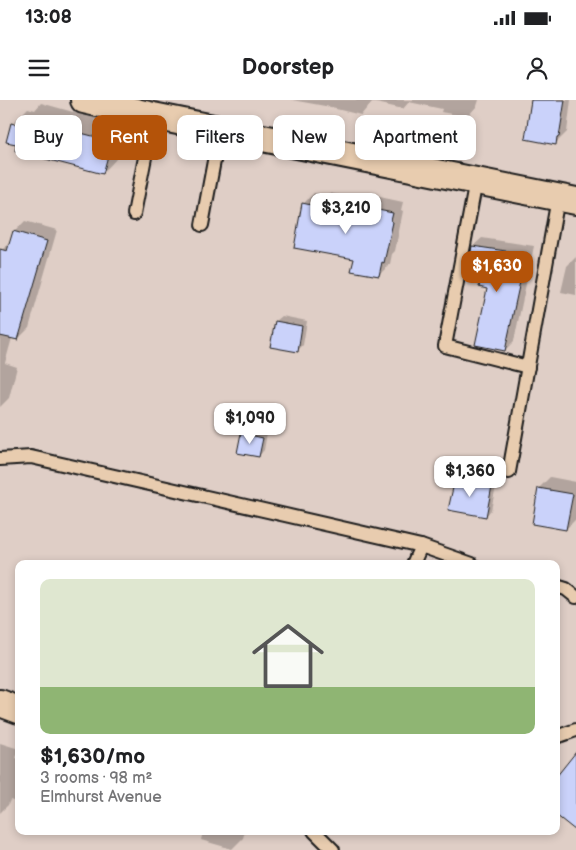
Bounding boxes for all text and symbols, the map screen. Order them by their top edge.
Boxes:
text: 13:08 [25,6,72,29]
icon: menu [25,54,53,82]
text: Doorstep [242,54,334,81]
icon: person [523,54,551,82]
chip: Buy [15,115,82,160]
chip: Rent [92,115,167,160]
chip: Filters [177,115,263,160]
chip: New [273,115,345,160]
chip: Apartment [355,115,476,160]
pin: $3,210 [305,192,387,235]
text: $3,210 [321,199,371,218]
pin: $1,630 [456,250,538,293]
text: $1,630 [472,257,522,276]
pin: $1,090 [209,402,291,445]
text: $1,090 [225,409,275,428]
pin: $1,360 [429,456,511,498]
text: $1,360 [445,462,495,481]
icon: home [243,611,333,701]
text: $1,630/mo [40,744,145,769]
text: 3 rooms · 98 m² [40,769,152,788]
text: Elmhurst Avenue [40,788,162,807]

